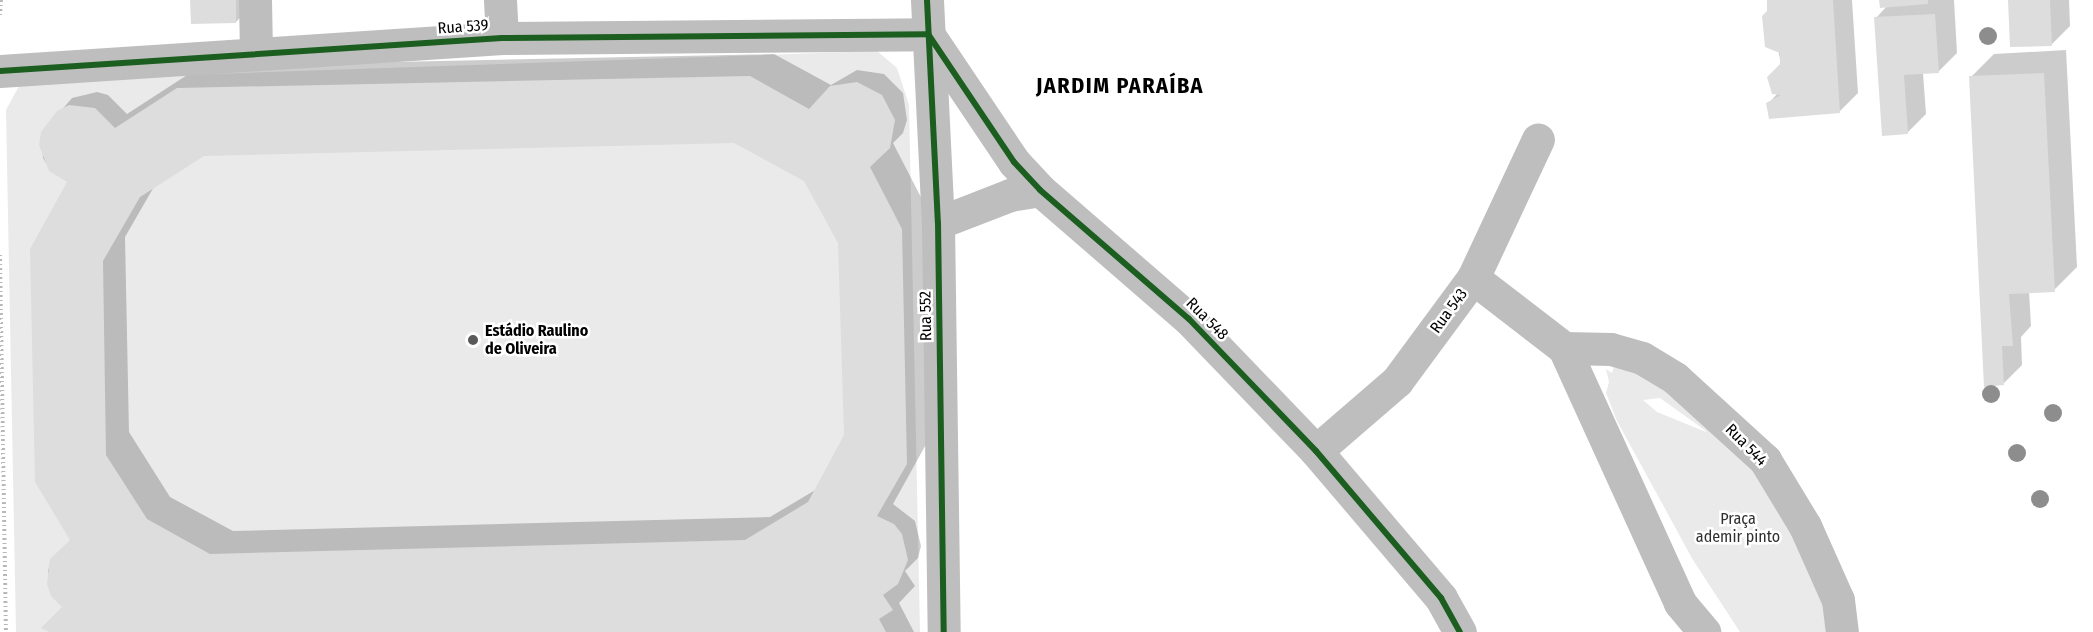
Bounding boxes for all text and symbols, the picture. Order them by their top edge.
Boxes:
street label: Rua 539 [437,16,489,38]
district label: JARDIM PARAÍBA [1036,73,1204,99]
street label: Rua 543 [1426,285,1472,337]
street label: Rua 552 [916,291,936,341]
street label: Rua 548 [1182,294,1232,344]
place label: Estádio Raulino de Oliveira [485,321,588,359]
marker: Estádio Raulino de Oliveira [466,333,480,347]
street label: Rua 544 [1721,420,1771,470]
park label: Praça ademir pinto [1696,509,1780,547]

